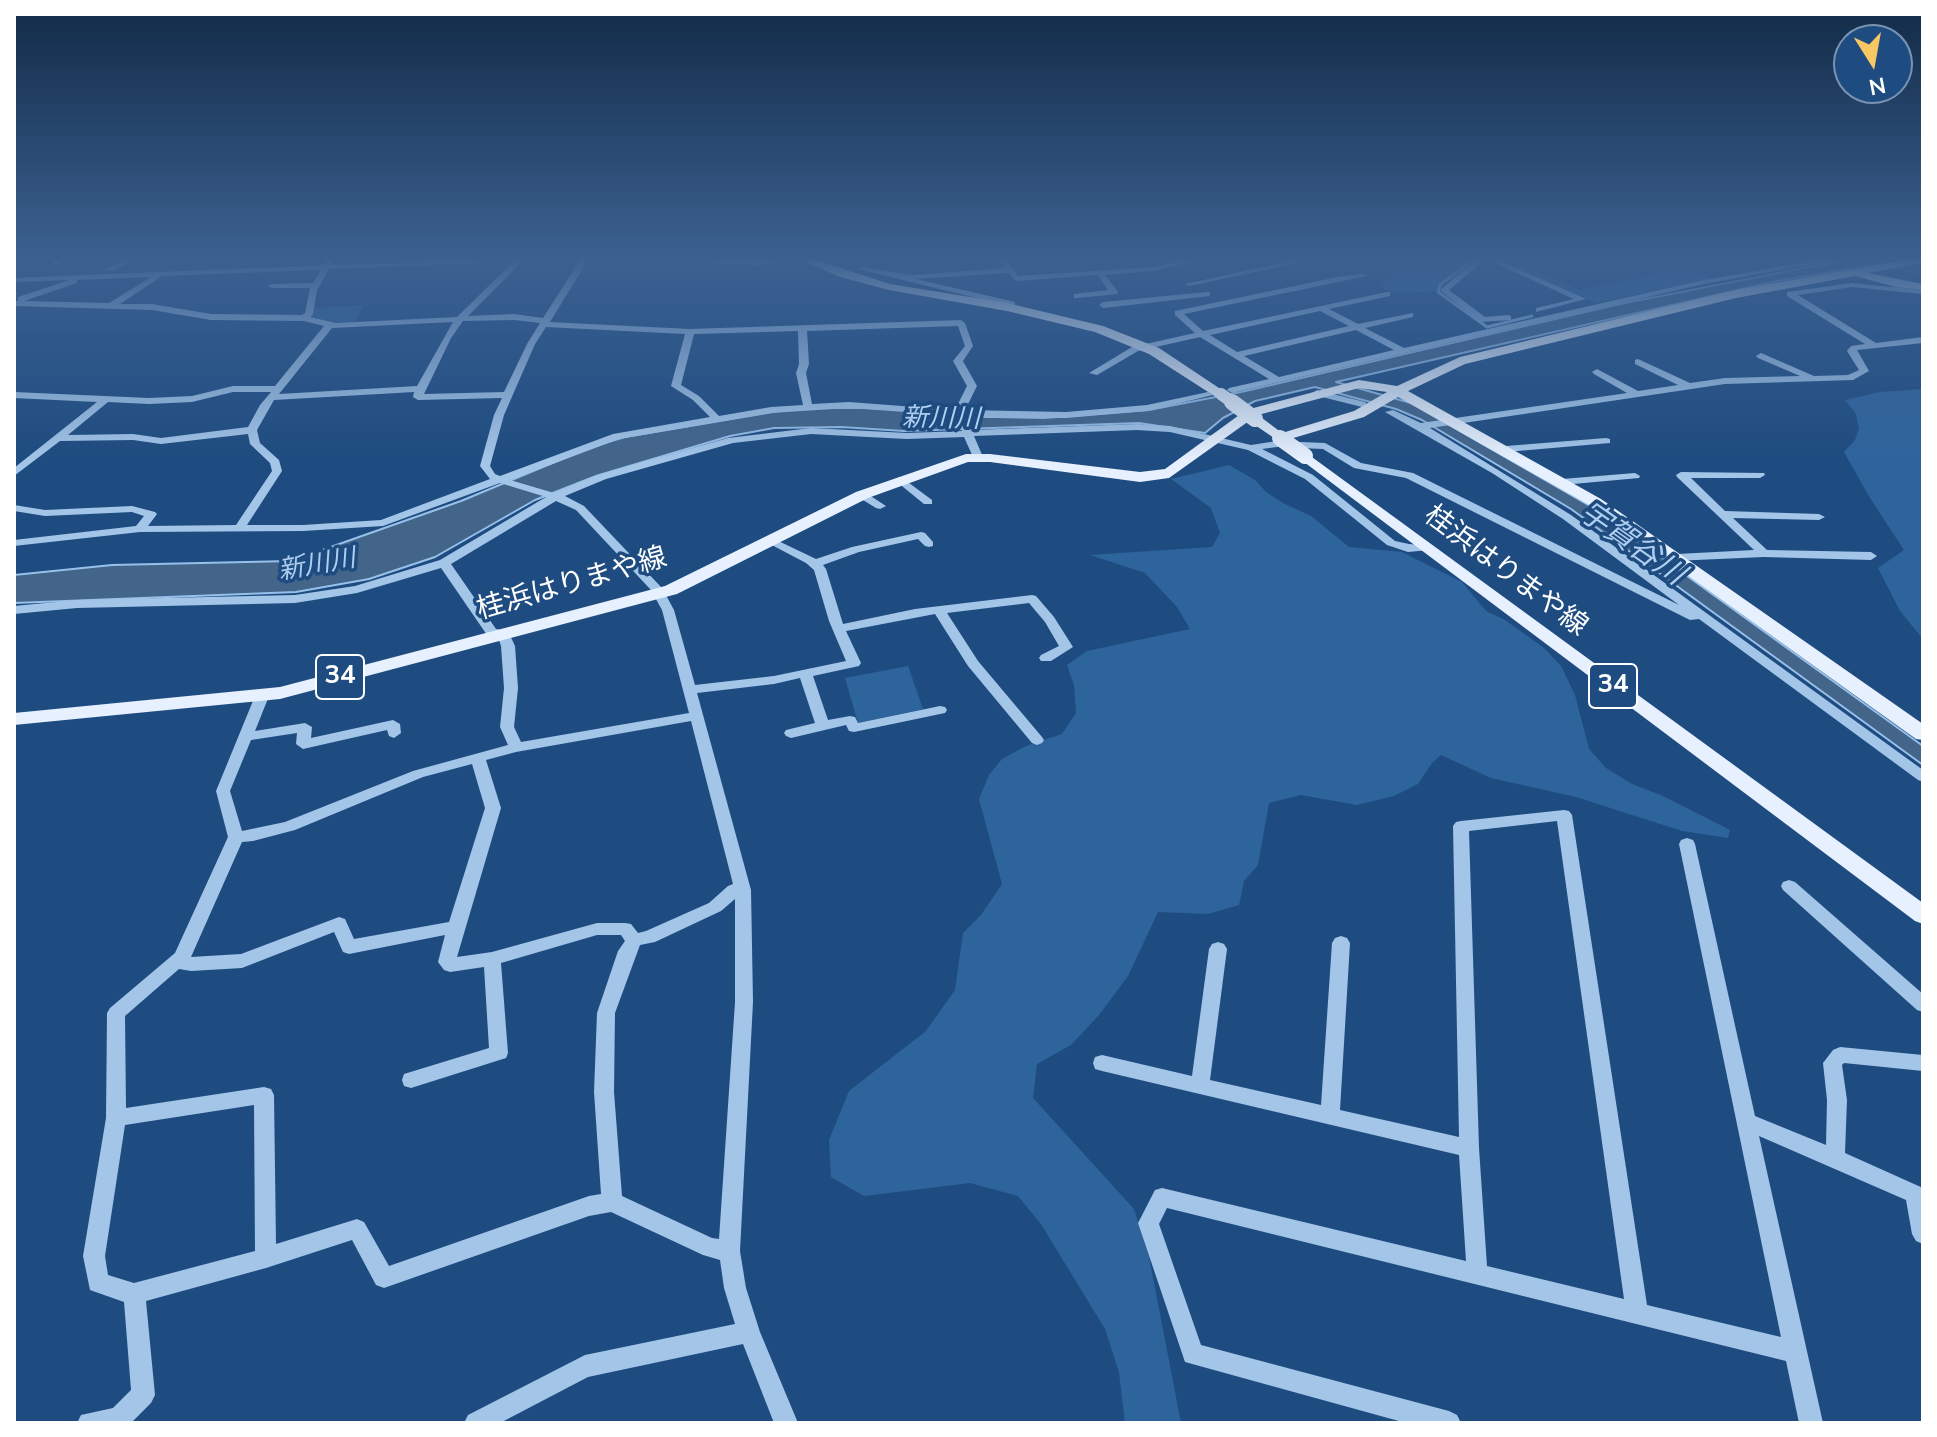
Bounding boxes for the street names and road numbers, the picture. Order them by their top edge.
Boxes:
street label: 桂浜はりまや線 [1417,500,1593,644]
street label: 桂浜はりまや線 [473,542,671,628]
road number: 34 [316,655,364,699]
road number: 34 [1589,664,1637,708]

